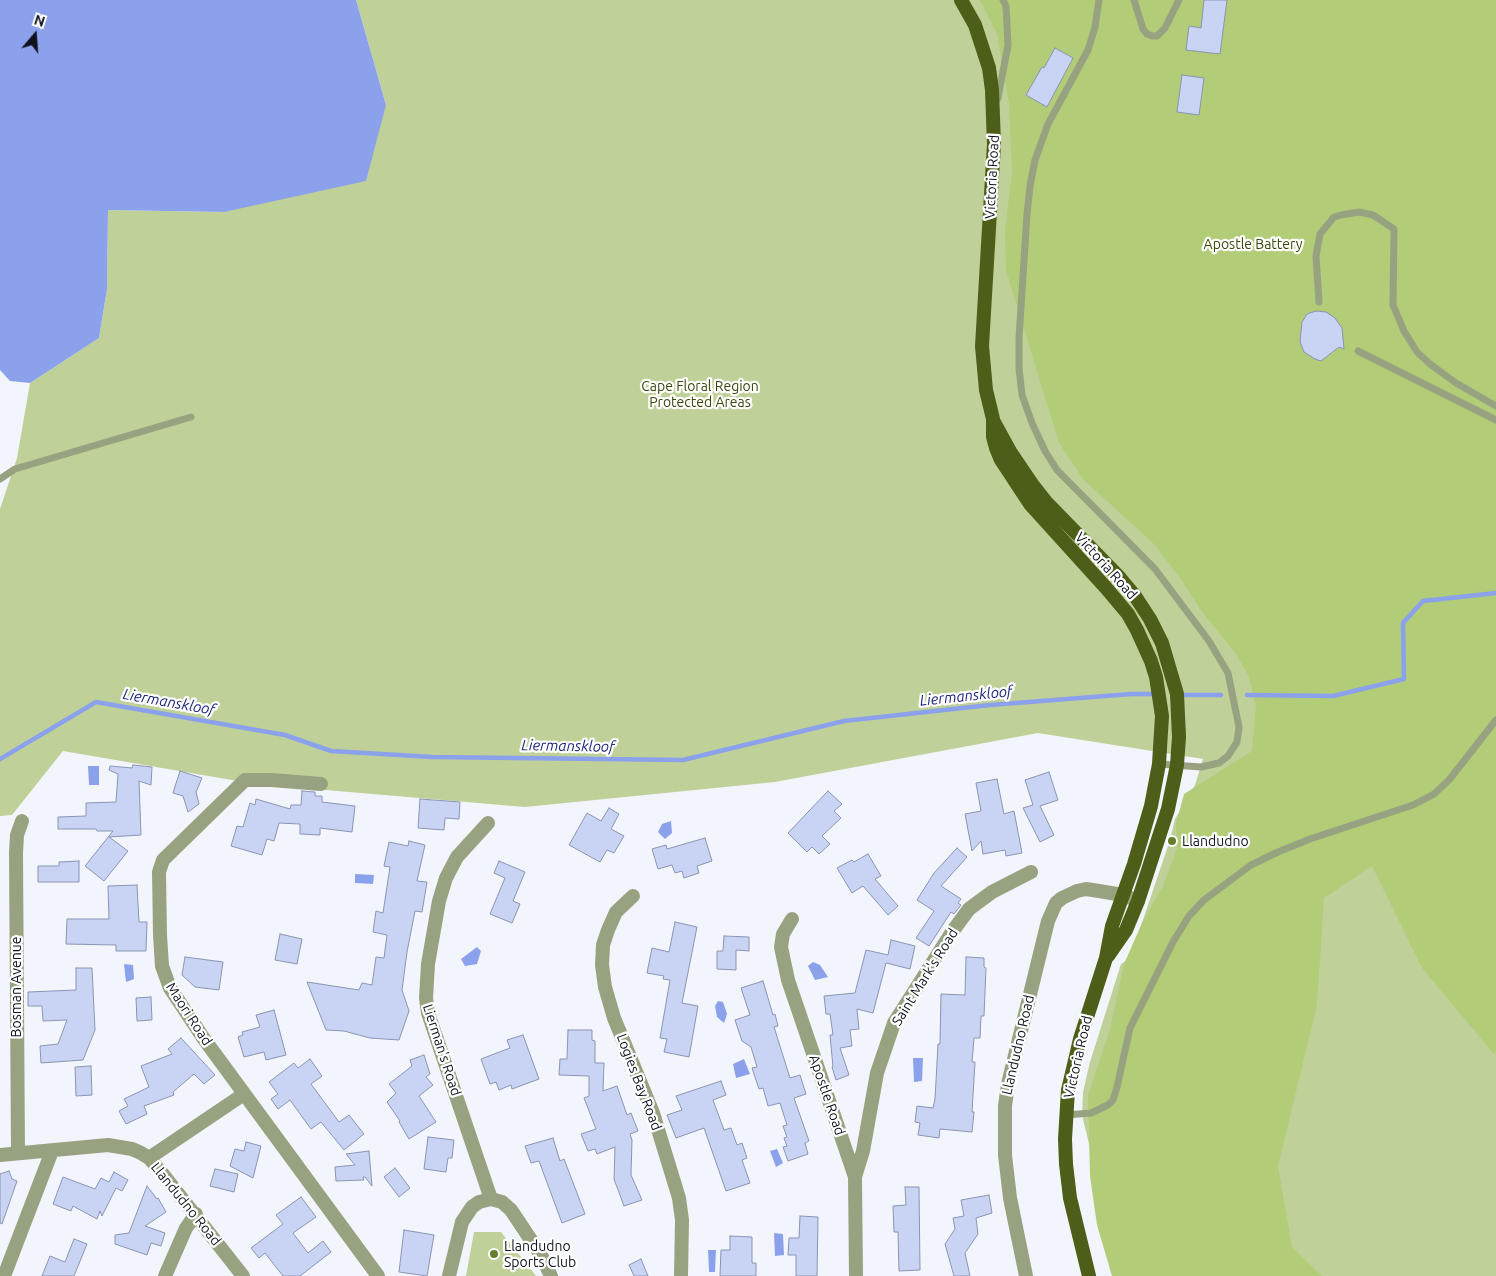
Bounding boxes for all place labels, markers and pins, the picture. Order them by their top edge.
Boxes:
place label: Llandudno [1182,833,1249,849]
marker: Llandudno [1166,835,1178,847]
place label: Llandudno Sports Club [504,1238,576,1270]
marker: Llandudno Sports Club [488,1248,500,1260]

